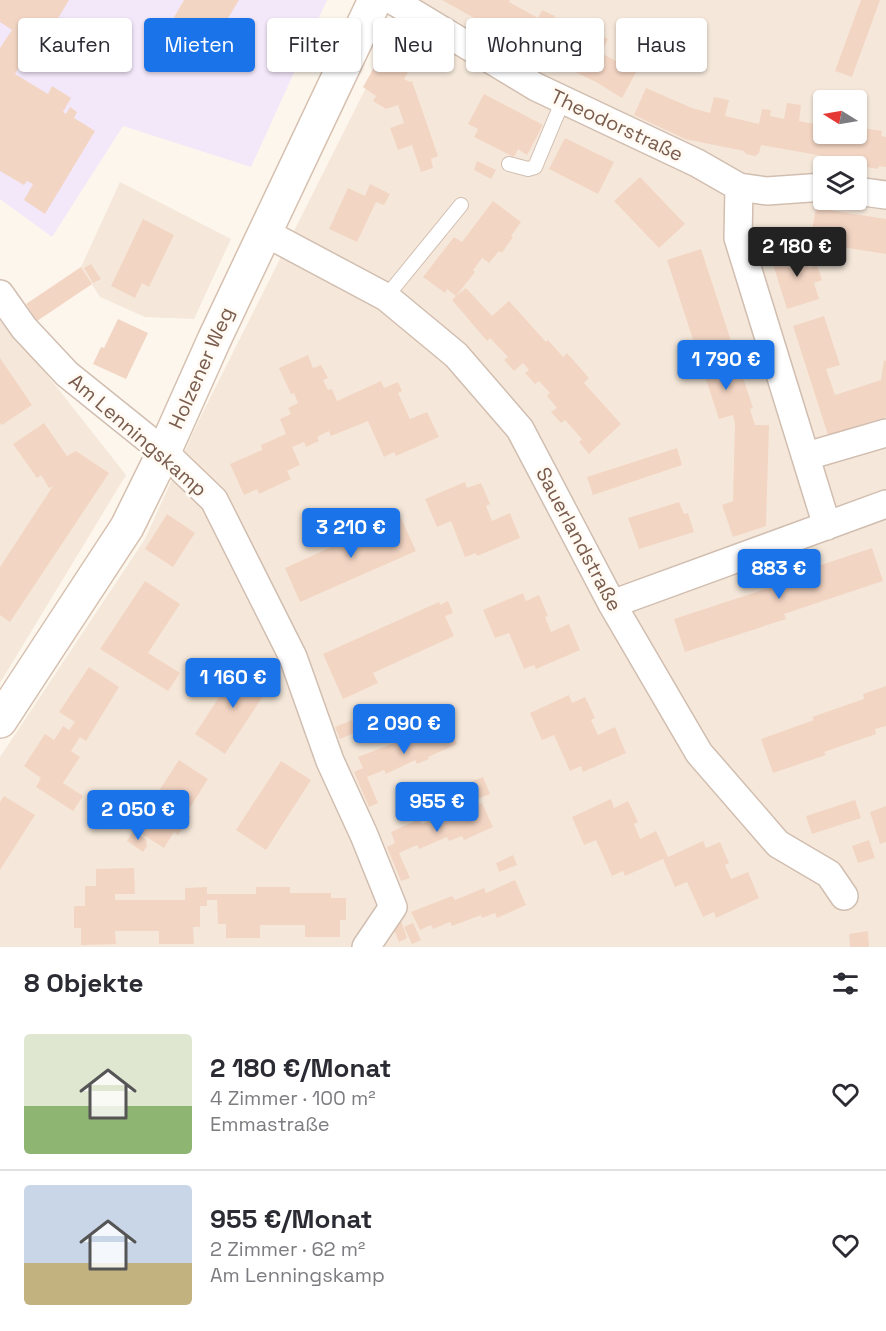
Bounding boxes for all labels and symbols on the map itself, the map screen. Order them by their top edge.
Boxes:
street label: Theodorstraße [547,83,687,167]
north arrow [813,90,867,144]
pin: 2 180 € [742,227,852,278]
street label: Holzener Weg [163,303,239,433]
pin: 1 790 € [671,340,781,391]
street label: Am Lenningskamp [64,368,212,502]
street label: Sauerlandstraße [530,463,628,615]
pin: 3 210 € [296,508,406,559]
pin: 883 € [737,549,821,600]
pin: 1 160 € [178,658,288,709]
pin: 2 090 € [349,704,459,755]
pin: 955 € [395,782,479,833]
pin: 2 050 € [83,790,193,841]

